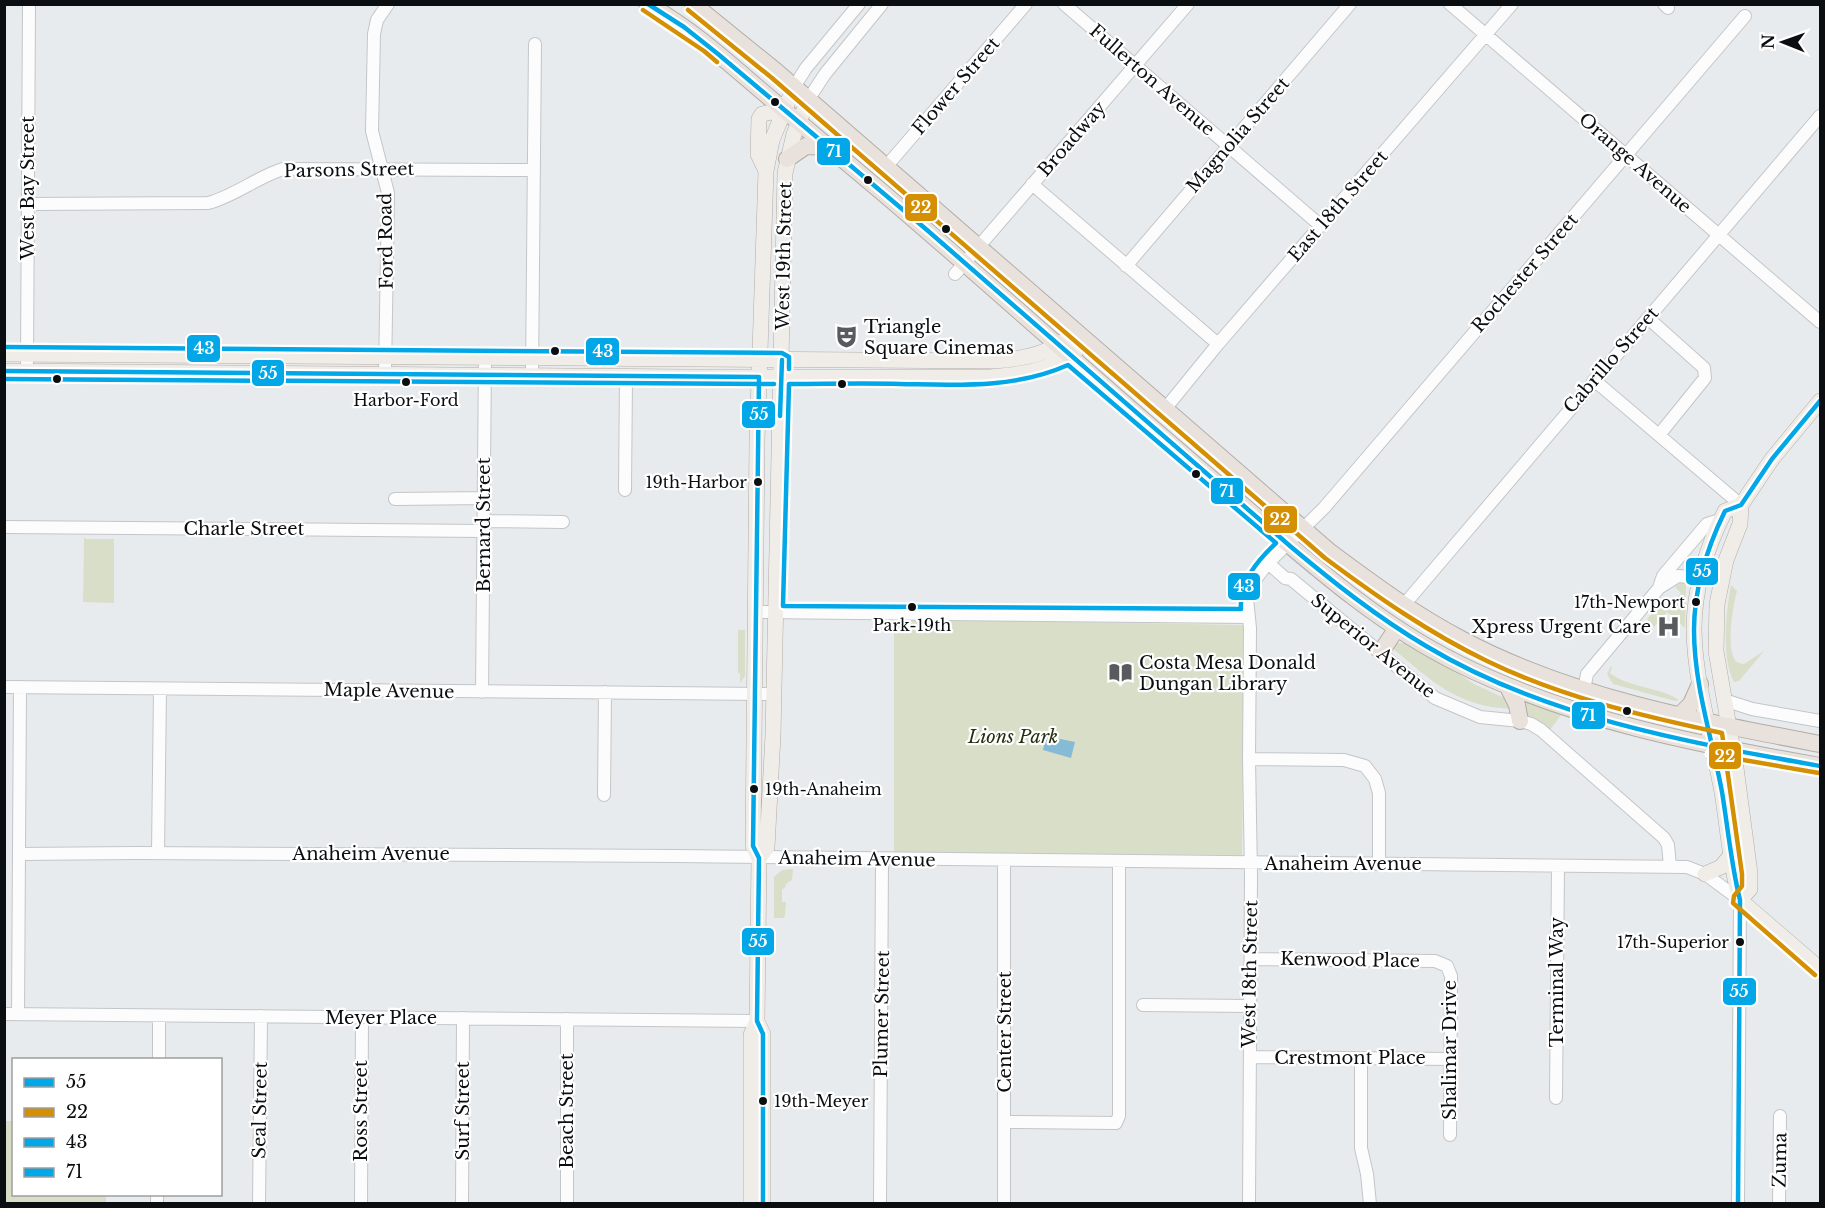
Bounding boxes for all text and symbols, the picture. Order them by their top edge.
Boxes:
north arrow [1753,12,1813,72]
street label: Fullerton Avenue [1085,20,1219,140]
street label: Flower Street [908,33,1004,139]
text: N [1758,34,1778,49]
street label: Magnolia Street [1182,73,1294,197]
unlabelled marker [769,96,781,108]
street label: Broadway [1033,97,1111,181]
street label: Orange Avenue [1574,108,1696,218]
street label: West Bay Street [17,116,39,261]
line badge: 71 [816,137,851,166]
text: 71 [826,141,842,161]
street label: East 18th Street [1284,146,1393,266]
street label: Parsons Street [284,158,415,182]
unlabelled marker [862,174,874,186]
street label: West 19th Street [772,181,796,331]
street label: Ford Road [374,192,398,290]
line badge: 22 [904,193,938,222]
text: 22 [911,197,931,217]
street label: Rochester Street [1467,209,1583,337]
unlabelled marker [940,223,952,235]
street label: Cabrillo Street [1559,302,1663,418]
place label: Triangle Square Cinemas [864,316,1014,359]
theatre icon: Triangle Square Cinemas [833,324,859,350]
line badge: 43 [186,334,221,363]
line badge: 43 [585,337,620,366]
text: 43 [194,338,214,358]
text: 43 [593,341,613,361]
unlabelled marker [549,345,561,357]
line badge: 55 [251,359,285,387]
text: 55 [258,363,278,383]
unlabelled marker [51,373,63,385]
marker: Harbor-Ford [400,376,412,388]
unlabelled marker [836,378,848,390]
place label: Harbor-Ford [353,390,459,410]
line badge: 55 [741,400,776,429]
text: 55 [749,404,769,424]
street label: Bernard Street [473,457,495,592]
unlabelled marker [1190,468,1202,480]
place label: 19th-Harbor [645,472,747,492]
marker: 19th-Harbor [752,476,764,488]
line badge: 71 [1210,477,1244,505]
text: 71 [1219,481,1235,501]
line badge: 22 [1263,505,1298,534]
text: 22 [1270,509,1290,529]
street label: Charle Street [184,518,305,540]
line badge: 55 [1685,557,1719,586]
text: 55 [1692,561,1712,581]
line badge: 43 [1227,572,1261,601]
text: 43 [1234,576,1254,596]
street label: Superior Avenue [1306,589,1440,703]
place label: 17th-Newport [1574,592,1685,612]
marker: 17th-Newport [1690,596,1702,608]
marker: Park-19th [906,601,918,613]
hospital icon: Xpress Urgent Care [1656,614,1682,640]
place label: Park-19th [873,615,951,635]
place label: Xpress Urgent Care [1472,616,1651,638]
place label: Costa Mesa Donald Dungan Library [1139,652,1316,695]
library icon: Costa Mesa Donald Dungan Library [1108,660,1134,686]
street label: Maple Avenue [323,679,455,703]
line badge: 71 [1571,701,1606,730]
text: 71 [1580,705,1596,725]
unlabelled marker [1621,705,1633,717]
park label: Lions Park [967,726,1058,748]
line badge: 22 [1708,741,1742,770]
text: 22 [1715,746,1735,766]
place label: 19th-Anaheim [765,779,882,799]
marker: 19th-Anaheim [748,783,760,795]
street label: Anaheim Avenue [291,843,450,865]
street label: Anaheim Avenue [777,847,936,871]
street label: Anaheim Avenue [1263,853,1422,875]
street label: West 18th Street [1238,900,1262,1049]
street label: Terminal Way [1546,916,1568,1047]
line badge: 55 [741,927,775,956]
text: 55 [748,931,768,951]
place label: 17th-Superior [1617,932,1729,952]
marker: 17th-Superior [1734,936,1746,948]
street label: Kenwood Place [1280,948,1420,972]
street label: Plumer Street [870,950,894,1078]
street label: Center Street [994,971,1016,1093]
line badge: 55 [1722,977,1757,1006]
street label: Shalimar Drive [1439,980,1461,1120]
text: 55 [1729,981,1749,1001]
street label: Meyer Place [325,1007,437,1029]
street label: Crestmont Place [1274,1047,1426,1069]
street label: Beach Street [556,1053,578,1169]
legend [12,1058,222,1196]
street label: Ross Street [350,1060,372,1162]
street label: Seal Street [248,1061,272,1159]
street label: Surf Street [452,1061,474,1160]
text: 55 [66,1071,86,1093]
place label: 19th-Meyer [774,1091,869,1111]
marker: 19th-Meyer [757,1095,769,1107]
text: 22 [66,1101,88,1123]
text: 43 [66,1131,88,1153]
street label: Zuma [1769,1132,1791,1188]
text: 71 [66,1161,83,1183]

